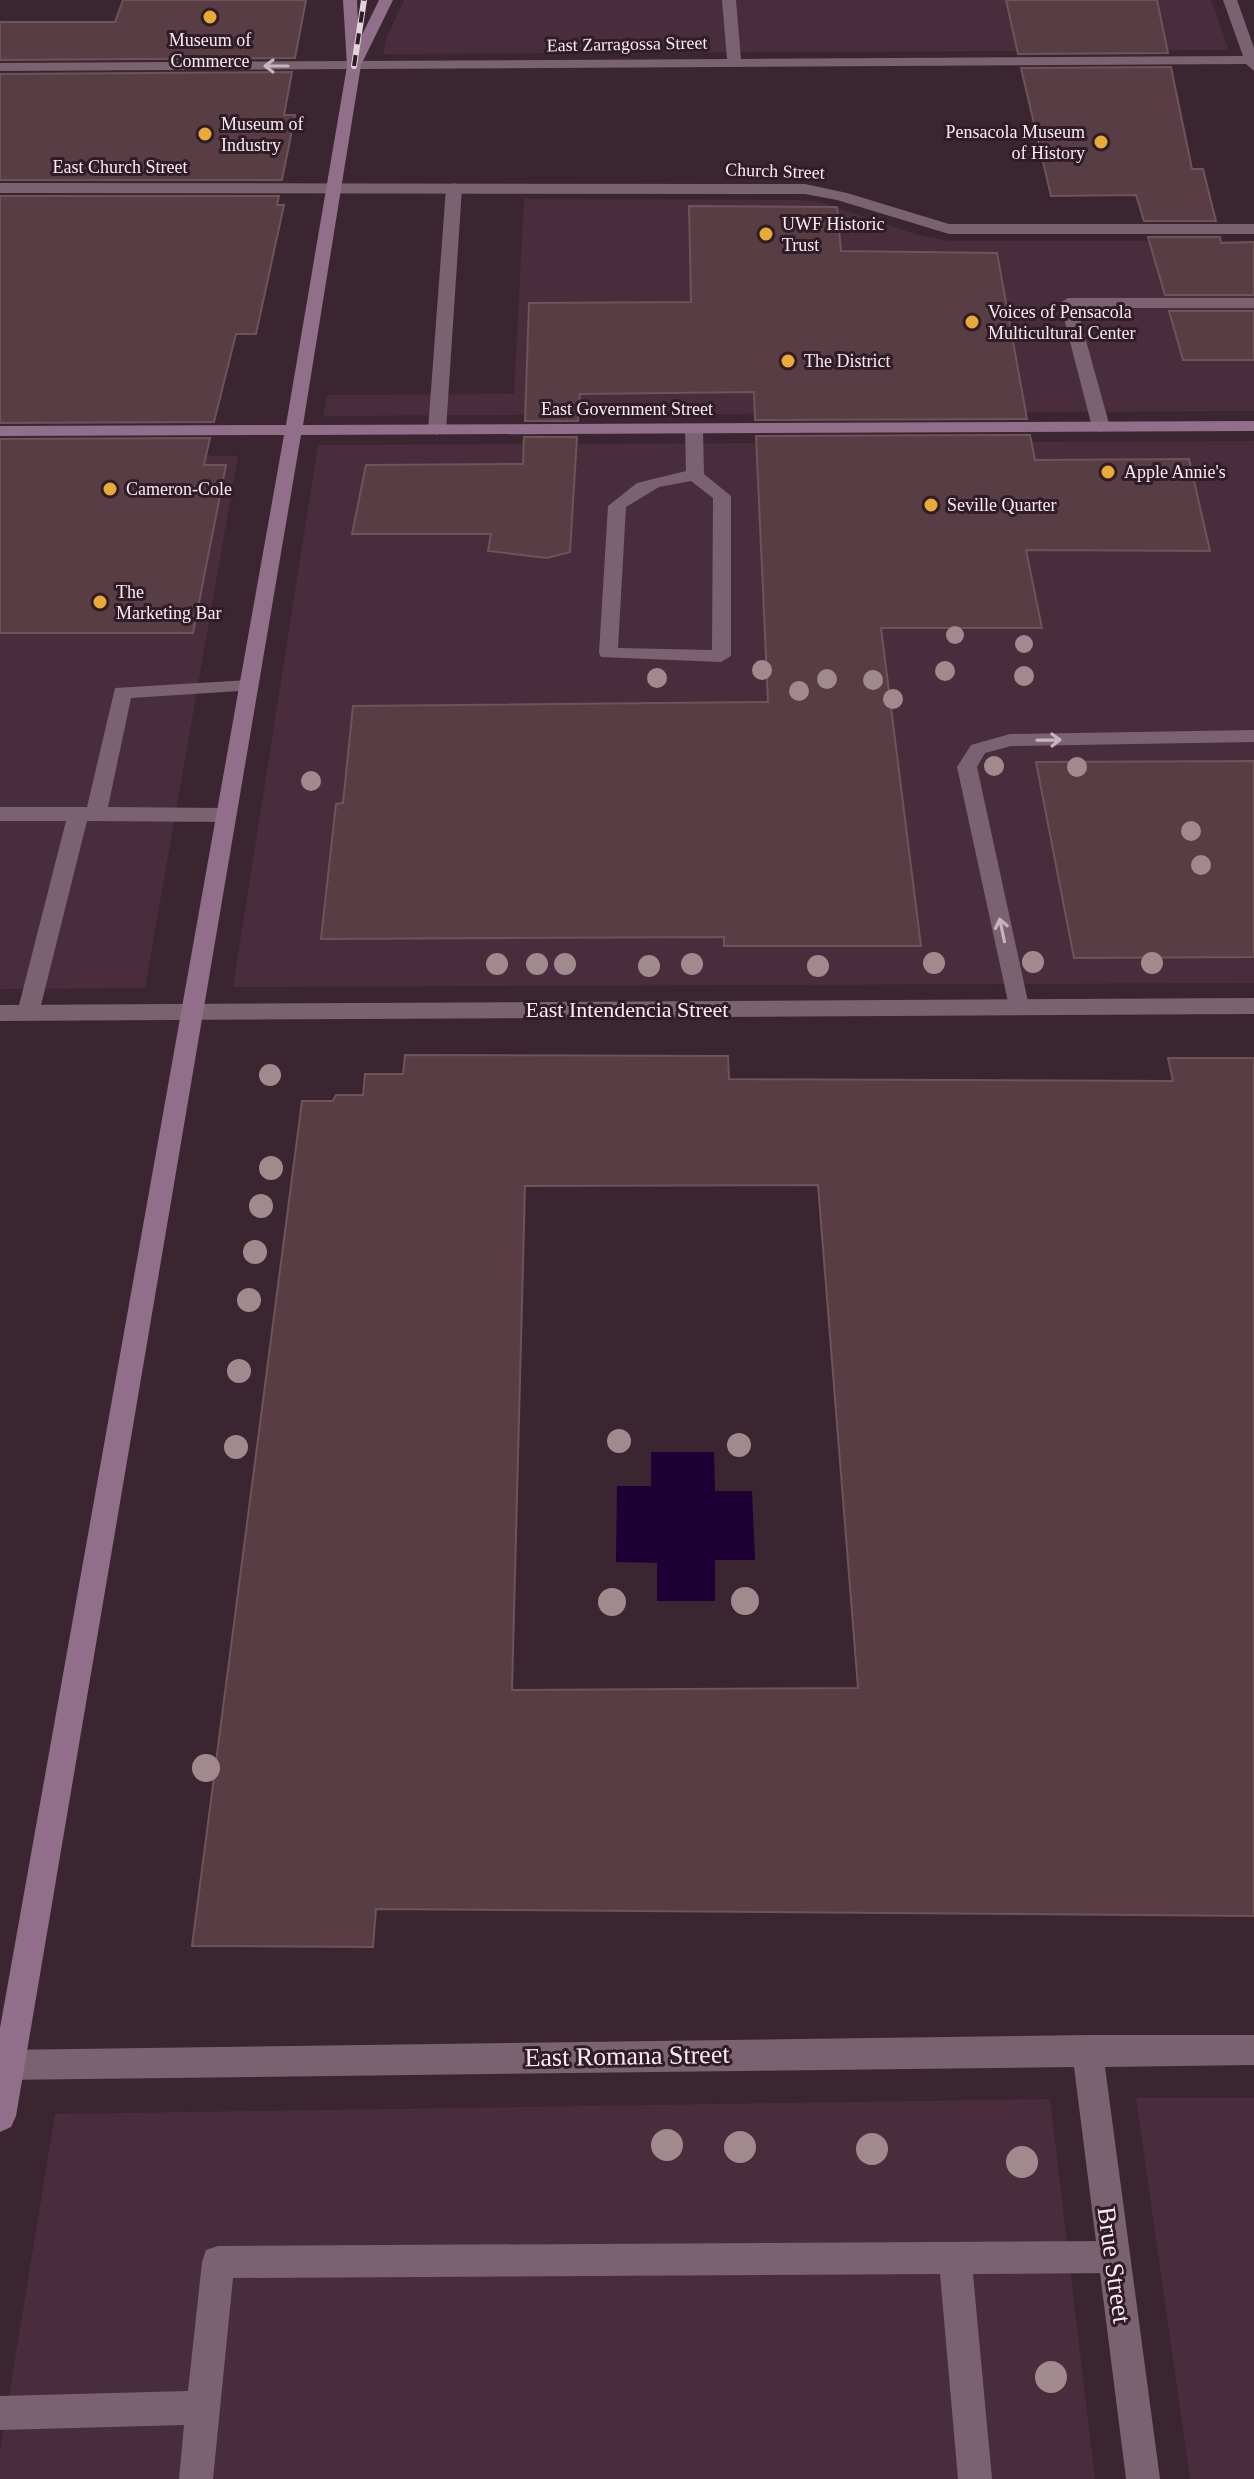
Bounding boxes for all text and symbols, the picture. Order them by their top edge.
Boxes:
marker: Museum of Commerce [201,8,219,26]
place label: Museum of Commerce [169,30,251,71]
street label: East Zarragossa Street [546,33,708,55]
one-way arrow [263,58,290,74]
place label: Museum of Industry [221,114,304,155]
place label: Pensacola Museum of History [946,122,1085,163]
marker: Museum of Industry [196,125,214,143]
marker: Pensacola Museum of History [1092,133,1110,151]
street label: East Church Street [53,157,187,177]
street label: Church Street [725,159,825,183]
place label: UWF Historic Trust [782,214,885,255]
marker: UWF Historic Trust [757,225,775,243]
place label: Voices of Pensacola Multicultural Center [988,302,1135,343]
marker: Voices of Pensacola Multicultural Center [963,313,981,331]
place label: The District [804,351,890,371]
marker: The District [779,352,797,370]
street label: East Government Street [541,399,713,419]
place label: Apple Annie's [1124,462,1226,482]
marker: Apple Annie's [1099,463,1117,481]
place label: Cameron-Cole [126,479,232,499]
marker: Cameron-Cole [101,480,119,498]
place label: Seville Quarter [947,495,1056,515]
marker: Seville Quarter [922,496,940,514]
place label: The Marketing Bar [116,582,221,623]
marker: The Marketing Bar [91,593,109,611]
one-way arrow [1035,732,1062,747]
one-way arrow [994,917,1009,943]
street label: East Intendencia Street [526,997,728,1022]
street label: East Romana Street [524,2040,731,2072]
street label: Brue Street [1091,2205,1137,2326]

